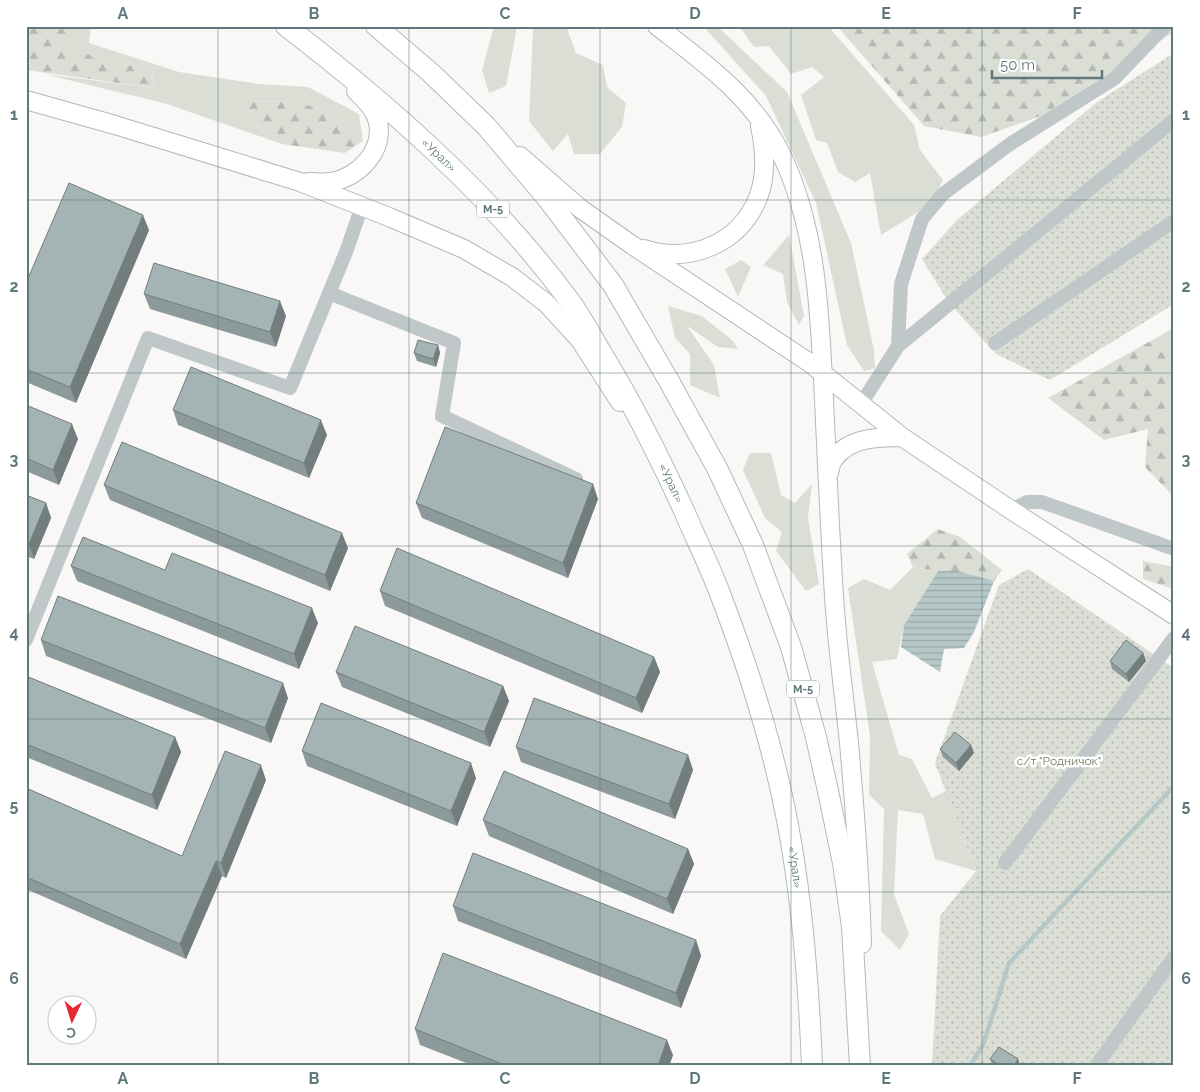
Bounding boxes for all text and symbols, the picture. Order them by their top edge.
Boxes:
text: A [118,4,129,23]
text: B [309,4,320,23]
text: C [500,4,511,23]
text: D [689,4,701,23]
text: E [881,4,891,23]
text: F [1072,4,1082,23]
scale bar [992,48,1102,80]
text: 50 m [1000,56,1035,74]
text: 1 [10,105,18,124]
text: 1 [1182,105,1190,124]
street label: «Урал» [419,136,459,175]
road number: М-5 [477,200,509,218]
text: 2 [9,277,19,296]
text: 2 [1181,277,1191,296]
text: 3 [10,450,19,469]
text: 3 [1182,450,1191,469]
street label: «Урал» [656,461,686,505]
text: 4 [9,623,19,642]
text: 4 [1181,623,1191,642]
road number: М-5 [787,681,819,698]
park label: с/т "Родничок" [1017,754,1101,768]
text: 5 [10,796,19,815]
text: 5 [1182,796,1191,815]
street label: «Урал» [785,845,805,889]
text: 6 [9,969,19,988]
text: 6 [1181,969,1191,988]
north arrow [48,994,98,1044]
text: С [65,1025,76,1041]
text: A [118,1069,129,1088]
text: B [309,1069,320,1088]
text: C [500,1069,511,1088]
text: D [689,1069,701,1088]
text: E [881,1069,891,1088]
text: F [1072,1069,1082,1088]

